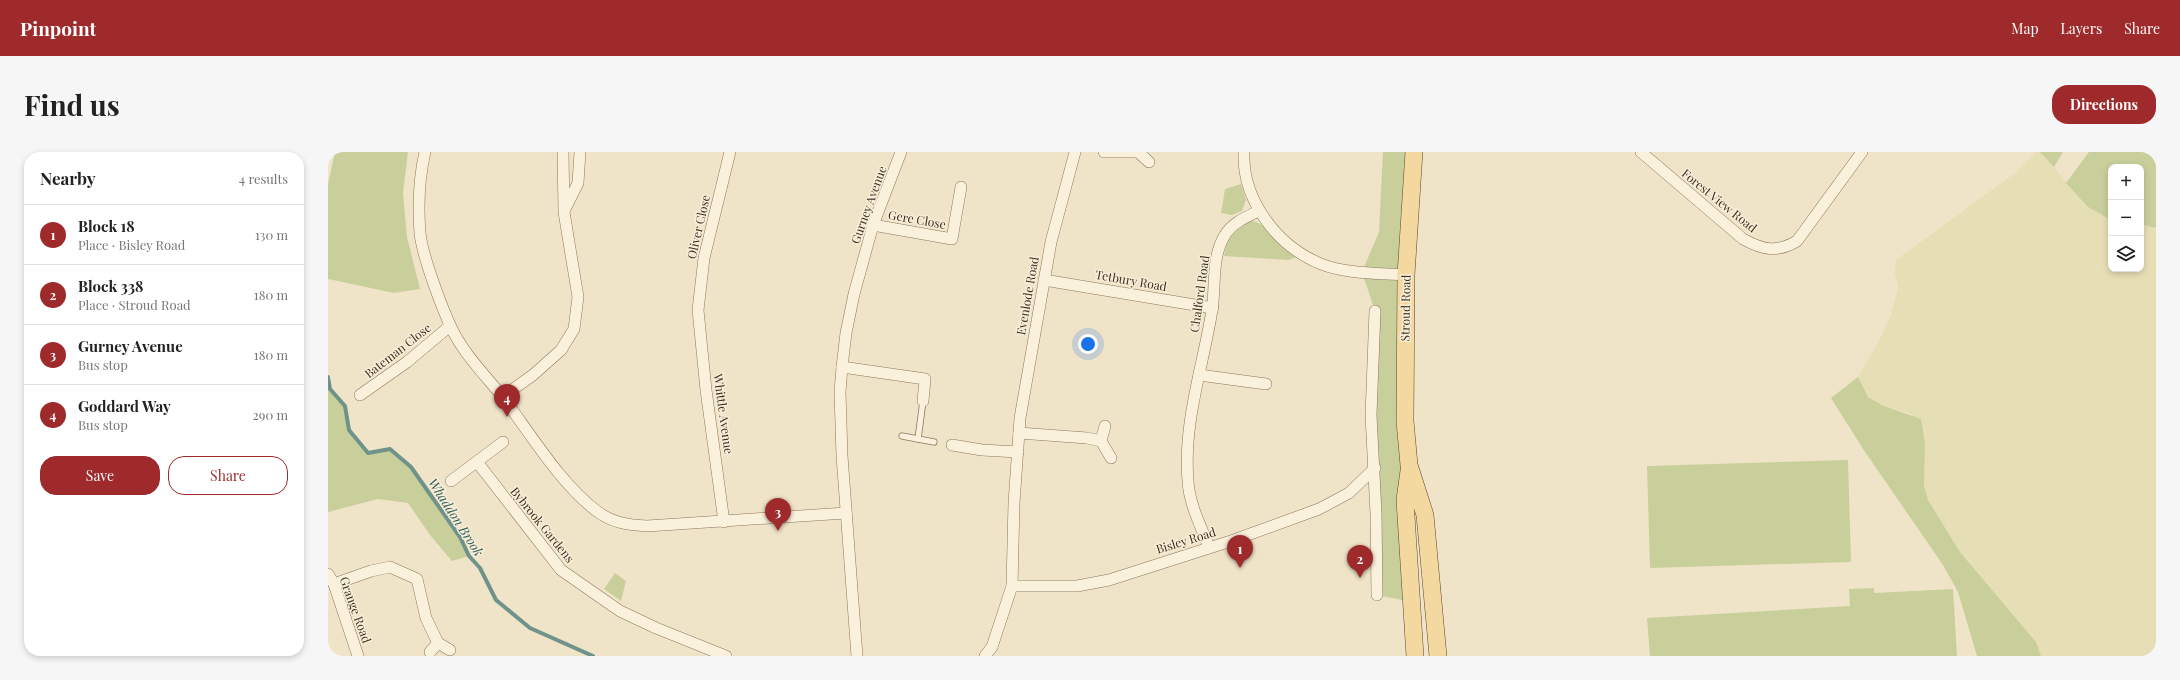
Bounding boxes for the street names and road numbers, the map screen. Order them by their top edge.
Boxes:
street label: Gurney Avenue [847,163,890,246]
street label: Forest View Road [1679,165,1761,235]
street label: Oliver Close [683,193,713,260]
street label: Gere Close [887,206,947,232]
street label: Chalford Road [1186,254,1212,333]
street label: Evenlode Road [1012,255,1042,336]
street label: Tetbury Road [1094,266,1168,294]
street label: Stroud Road [1396,275,1414,341]
street label: Bateman Close [361,319,434,381]
street label: Whittle Avenue [710,372,738,455]
street label: Bybrook Gardens [507,483,578,565]
street label: Bisley Road [1154,523,1218,557]
street label: Grange Road [337,574,375,645]

